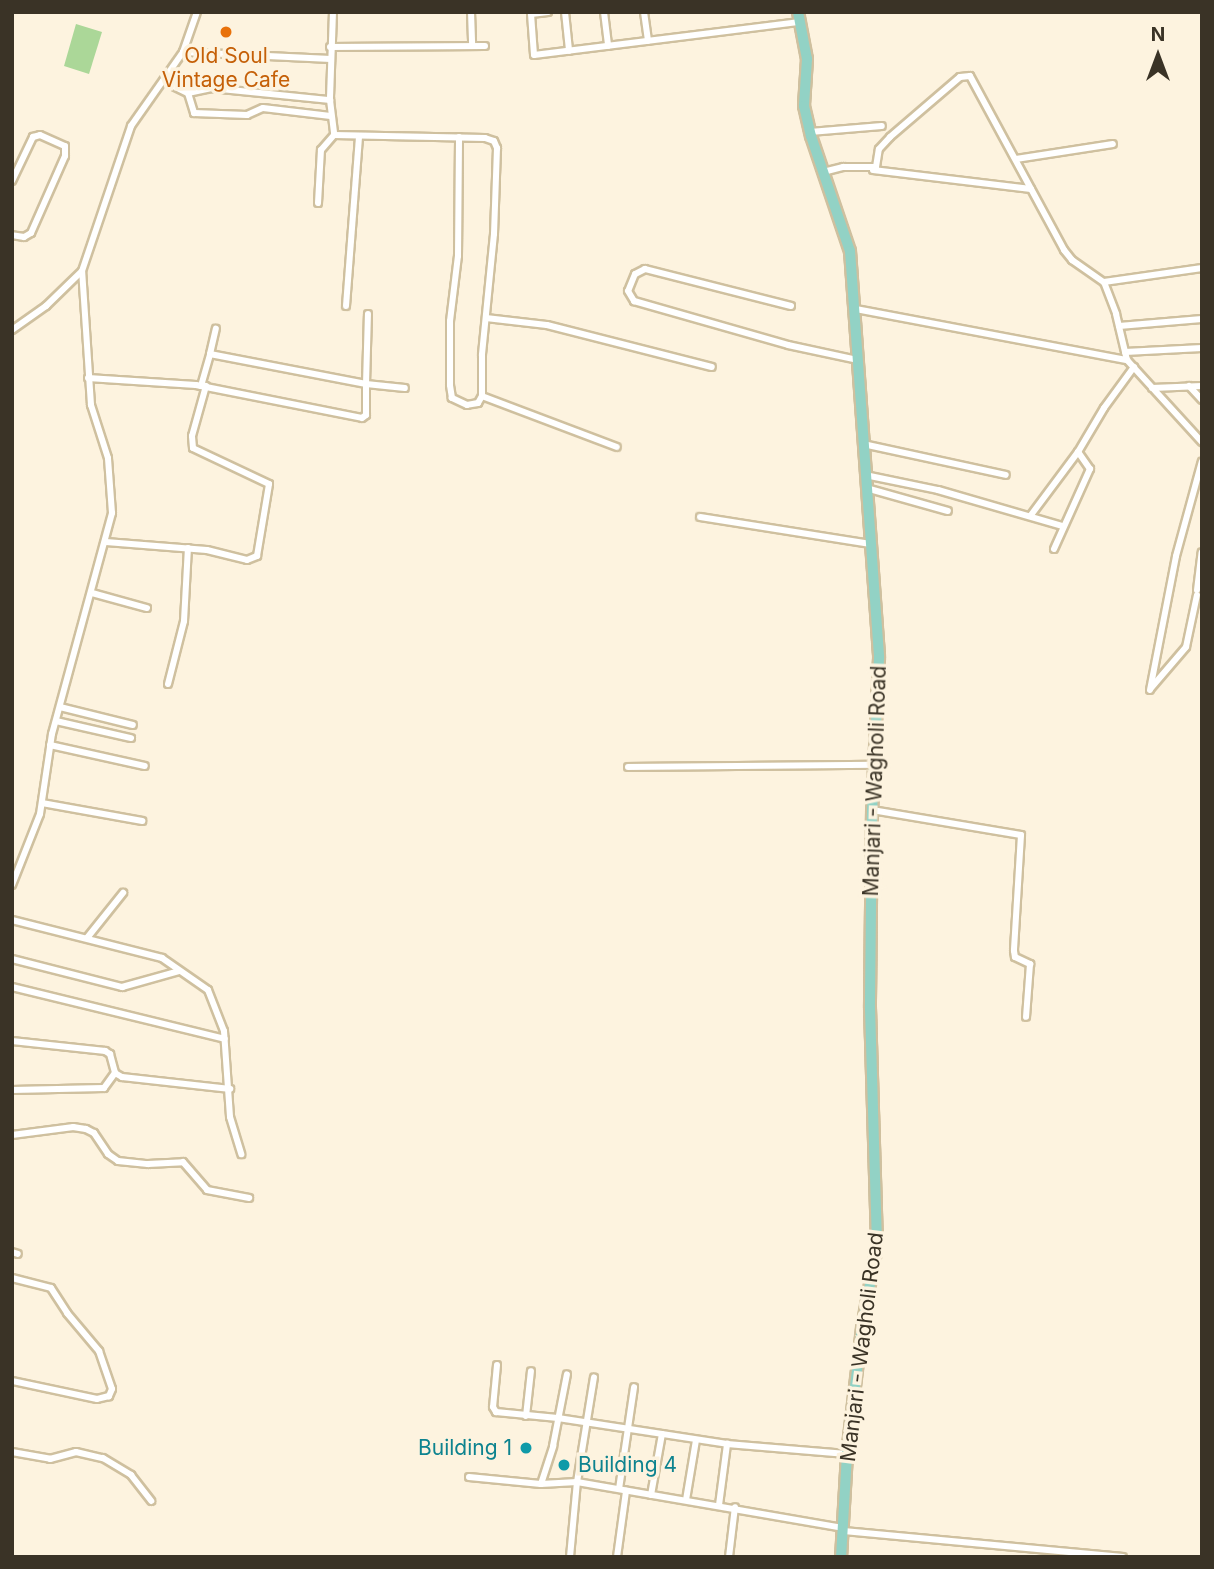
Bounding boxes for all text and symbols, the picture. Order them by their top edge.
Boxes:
north arrow [1123,21,1193,91]
text: N [1151,23,1165,46]
marker: Old Soul Vintage Cafe [218,24,234,40]
place label: Old Soul Vintage Cafe [162,43,290,93]
street label: Manjari - Wagholi Road [858,665,892,897]
street label: Manjari - Wagholi Road [835,1231,889,1463]
place label: Building 1 [418,1435,512,1461]
marker: Building 1 [518,1440,534,1456]
place label: Building 4 [578,1452,677,1478]
marker: Building 4 [556,1457,572,1473]

